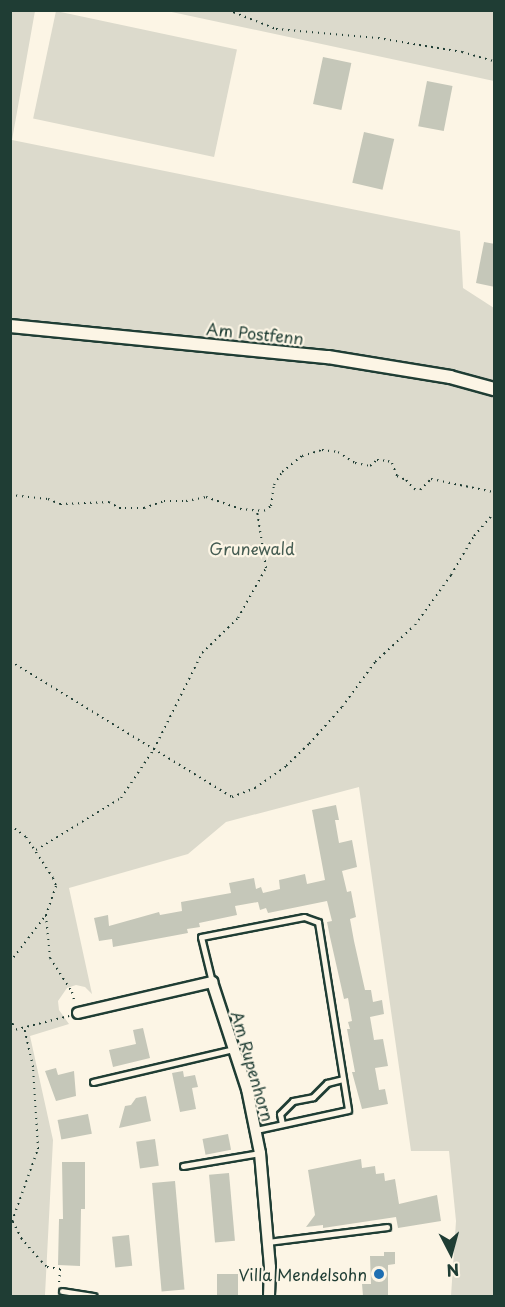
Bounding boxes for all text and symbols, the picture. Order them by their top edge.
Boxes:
street label: Am Postfenn [205,318,305,348]
park label: Grunewald [209,538,295,558]
street label: Am Rupenhorn [228,1008,278,1124]
north arrow [421,1223,481,1283]
text: N [445,1258,460,1283]
place label: Villa Mendelsohn [238,1264,367,1284]
marker: Villa Mendelsohn [372,1267,386,1281]

